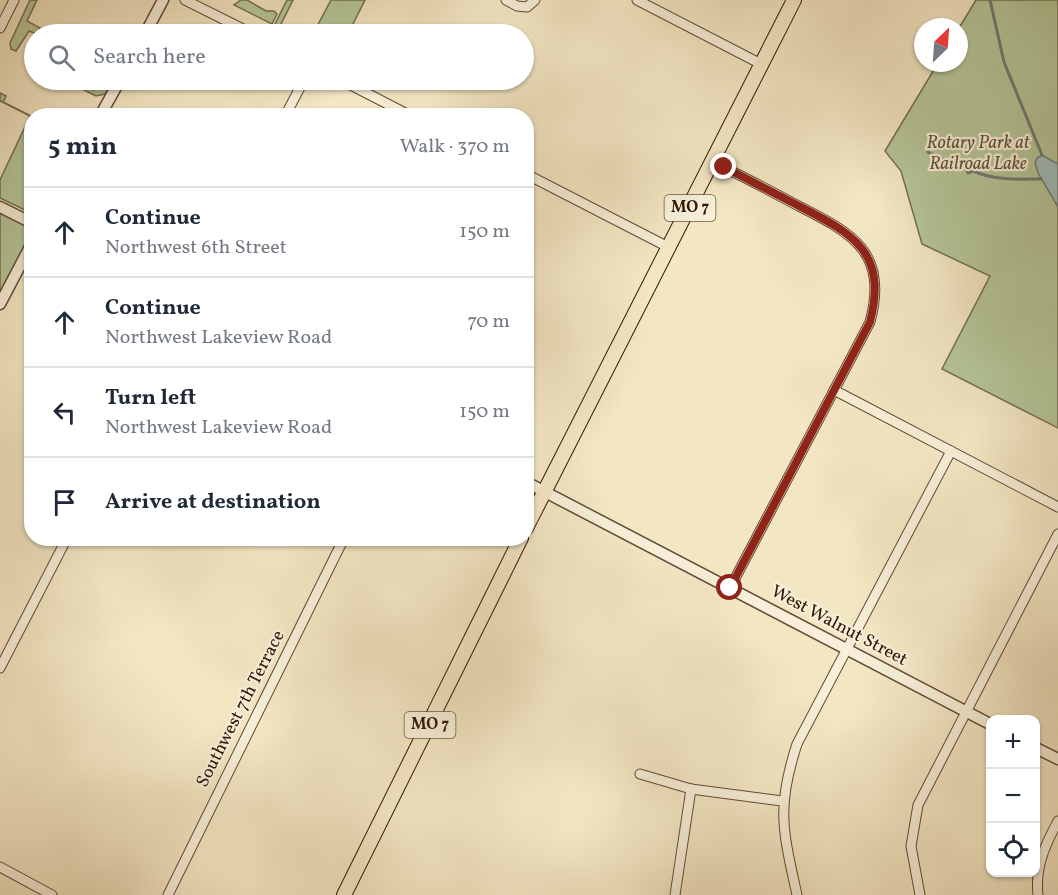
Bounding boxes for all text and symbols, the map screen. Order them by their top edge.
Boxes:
north arrow [914,18,968,72]
search box [24,24,534,90]
icon: search [45,41,78,74]
text: Search here [93,42,206,73]
text: 5 min [48,129,117,165]
park label: Rotary Park at Railroad Lake [926,131,1031,177]
text: Walk · 370 m [400,133,510,161]
route end [710,153,736,179]
road number: MO 7 [664,195,716,221]
text: Continue [105,203,201,234]
icon: ahead [48,216,81,249]
text: 150 m [459,218,510,246]
text: Northwest 6th Street [105,234,287,262]
text: Continue [105,293,201,324]
icon: ahead [48,306,81,339]
text: 70 m [467,308,510,336]
text: Northwest Lakeview Road [105,324,332,352]
text: Turn left [105,383,196,414]
icon: left [48,396,81,429]
text: 150 m [459,398,510,426]
text: Northwest Lakeview Road [105,414,332,442]
icon: arrive [48,486,81,519]
text: Arrive at destination [105,487,321,518]
route start [716,574,742,600]
street label: West Walnut Street [766,579,912,673]
street label: Southwest 7th Terrace [191,626,291,792]
road number: MO 7 [404,712,456,738]
map controls [986,715,1040,877]
button: + [986,715,1040,769]
button: − [986,769,1040,823]
button: locate [986,823,1040,877]

